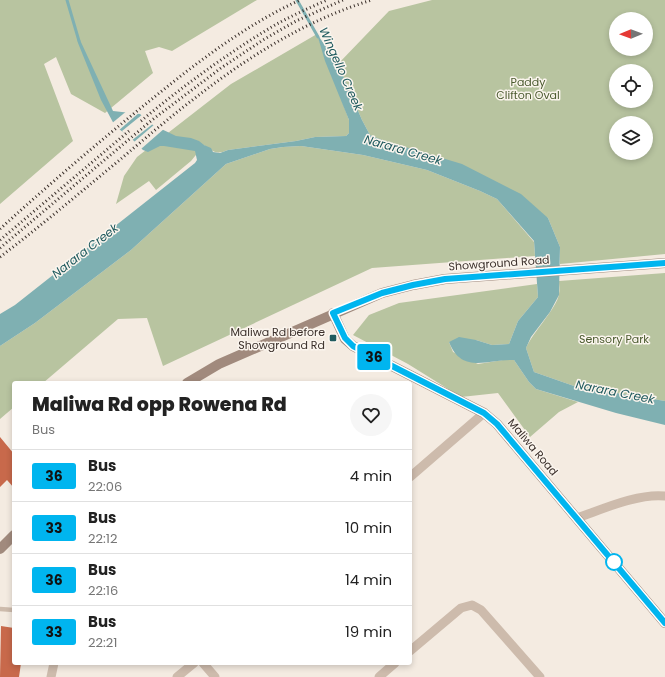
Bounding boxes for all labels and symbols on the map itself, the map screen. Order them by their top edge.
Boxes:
north arrow [609,12,653,56]
water label: Wingello Creek [315,24,368,114]
park label: Paddy Clifton Oval [496,74,560,103]
water label: Narara Creek [362,130,445,169]
water label: Narara Creek [48,219,122,282]
street label: Showground Road [448,251,550,275]
place label: Maliwa Rd before Showground Rd [230,324,325,353]
park label: Sensory Park [579,331,649,347]
marker: Maliwa Rd before Showground Rd [328,333,338,343]
line badge: 36 [356,344,392,370]
water label: Narara Creek [574,376,657,408]
street label: Maliwa Road [504,415,562,479]
unlabelled marker [605,553,623,571]

